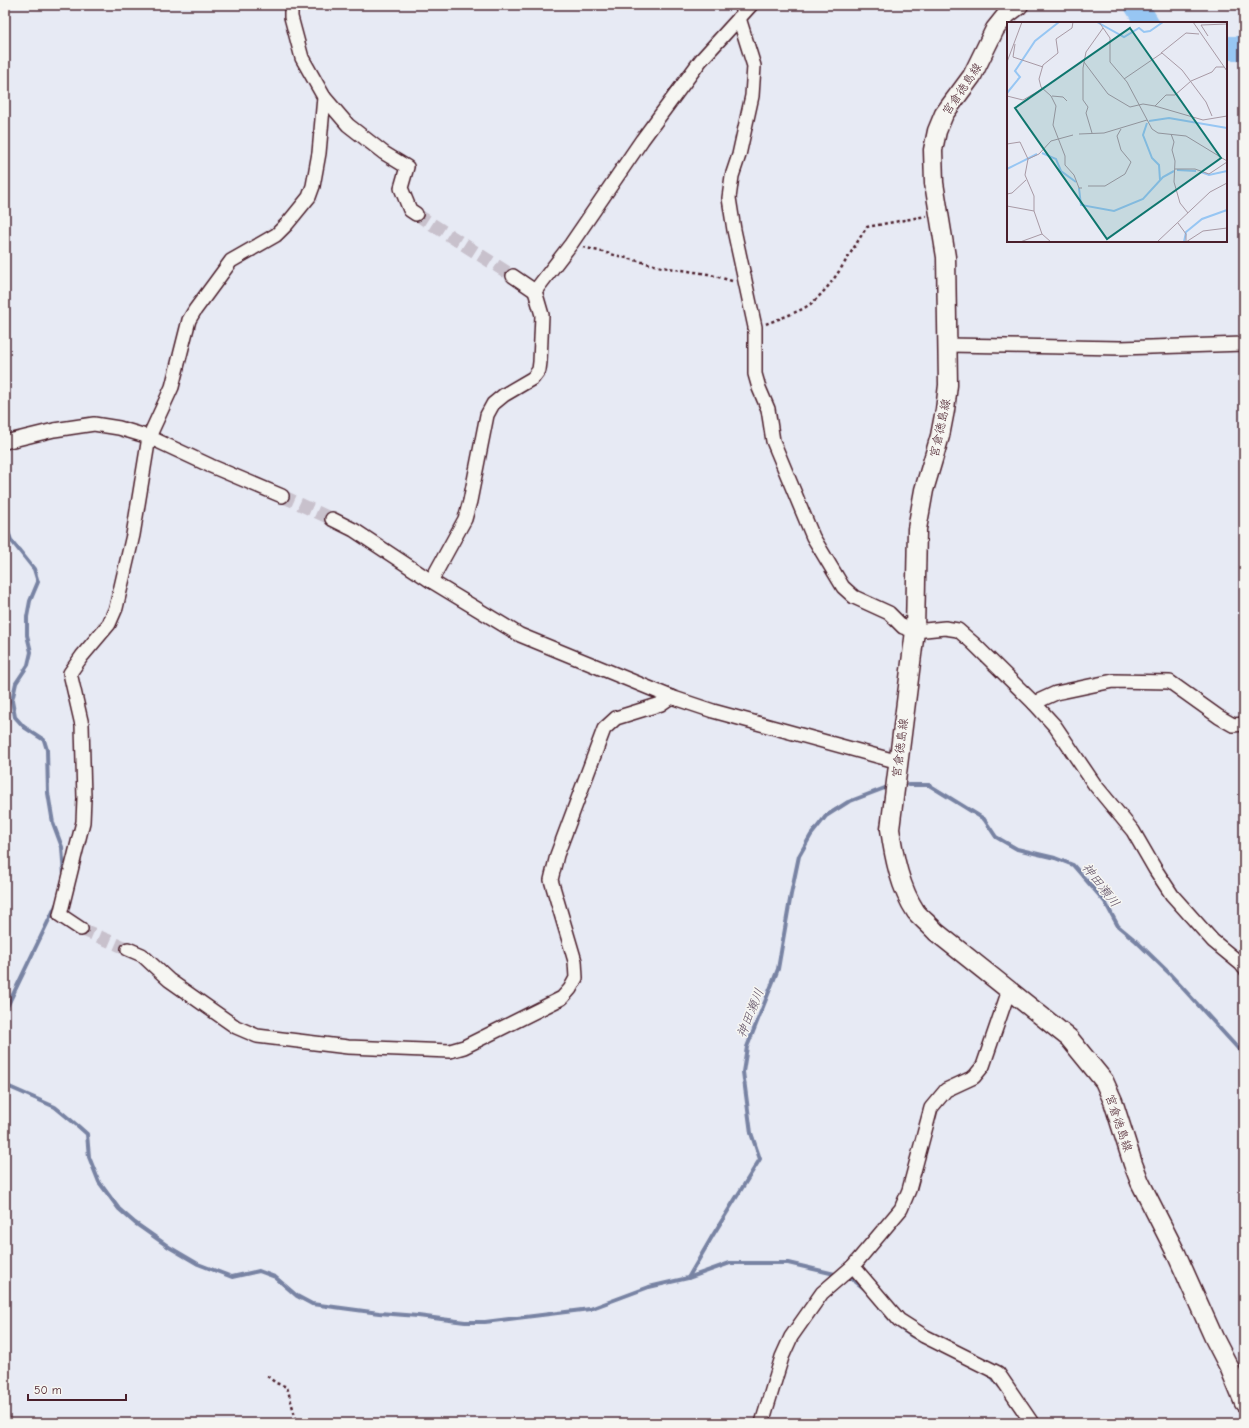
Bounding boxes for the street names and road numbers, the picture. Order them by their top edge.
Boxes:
street label: 宮倉徳島線 [939,60,985,118]
street label: 宮倉徳島線 [927,397,953,459]
street label: 宮倉徳島線 [889,717,911,779]
street label: 宮倉徳島線 [1103,1092,1135,1154]

